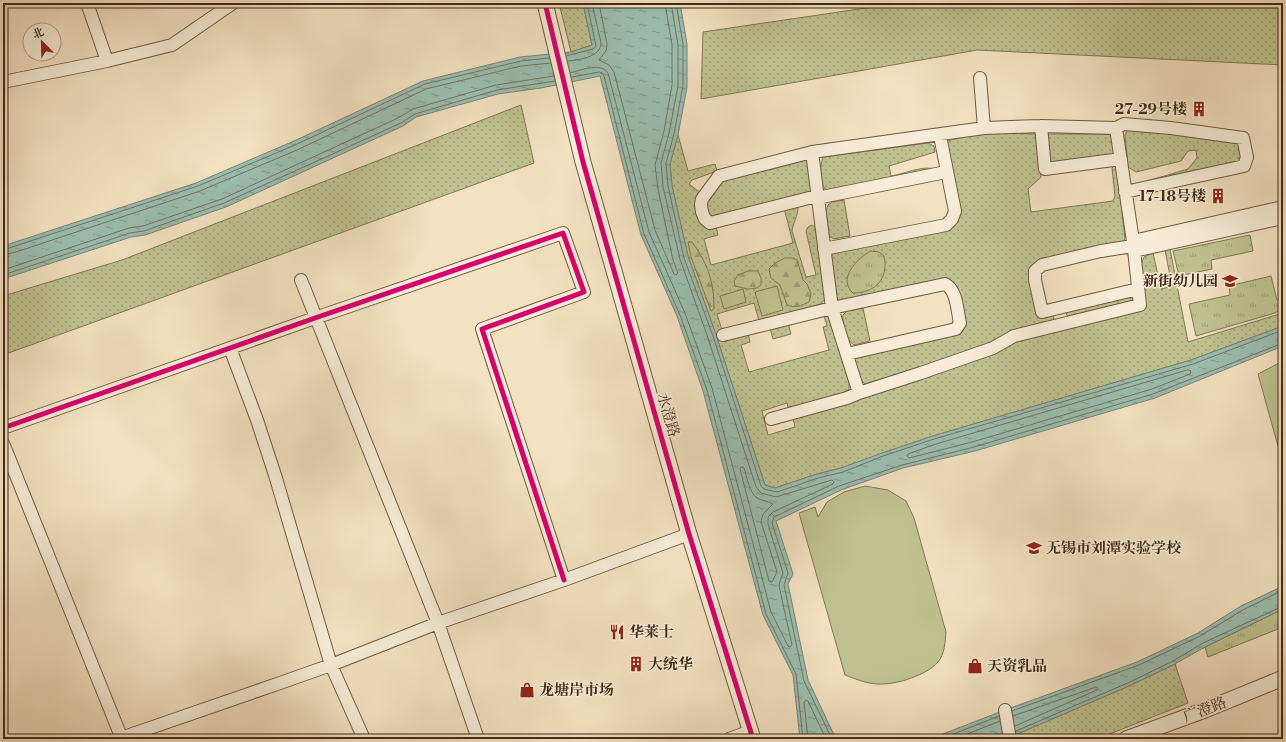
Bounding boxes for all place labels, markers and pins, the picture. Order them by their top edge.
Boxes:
place label: 27-29号楼 [1115,100,1187,119]
building icon: 27-29号楼 [1190,100,1208,118]
place label: 17-18号楼 [1139,187,1206,206]
building icon: 17-18号楼 [1209,187,1227,205]
place label: 新街幼儿园 [1143,272,1218,291]
school or university icon: 新街幼儿园 [1221,272,1239,290]
school or university icon: 无锡市刘潭实验学校 [1025,539,1043,557]
place label: 无锡市刘潭实验学校 [1046,539,1182,558]
restaurant icon: 华莱士 [608,623,626,641]
place label: 华莱士 [629,623,674,642]
building icon: 大统华 [627,655,645,673]
place label: 大统华 [648,655,693,674]
shop icon: 天资乳品 [966,657,984,675]
place label: 天资乳品 [987,657,1047,676]
shop icon: 龙塘岸市场 [518,681,536,699]
place label: 龙塘岸市场 [539,681,614,700]

